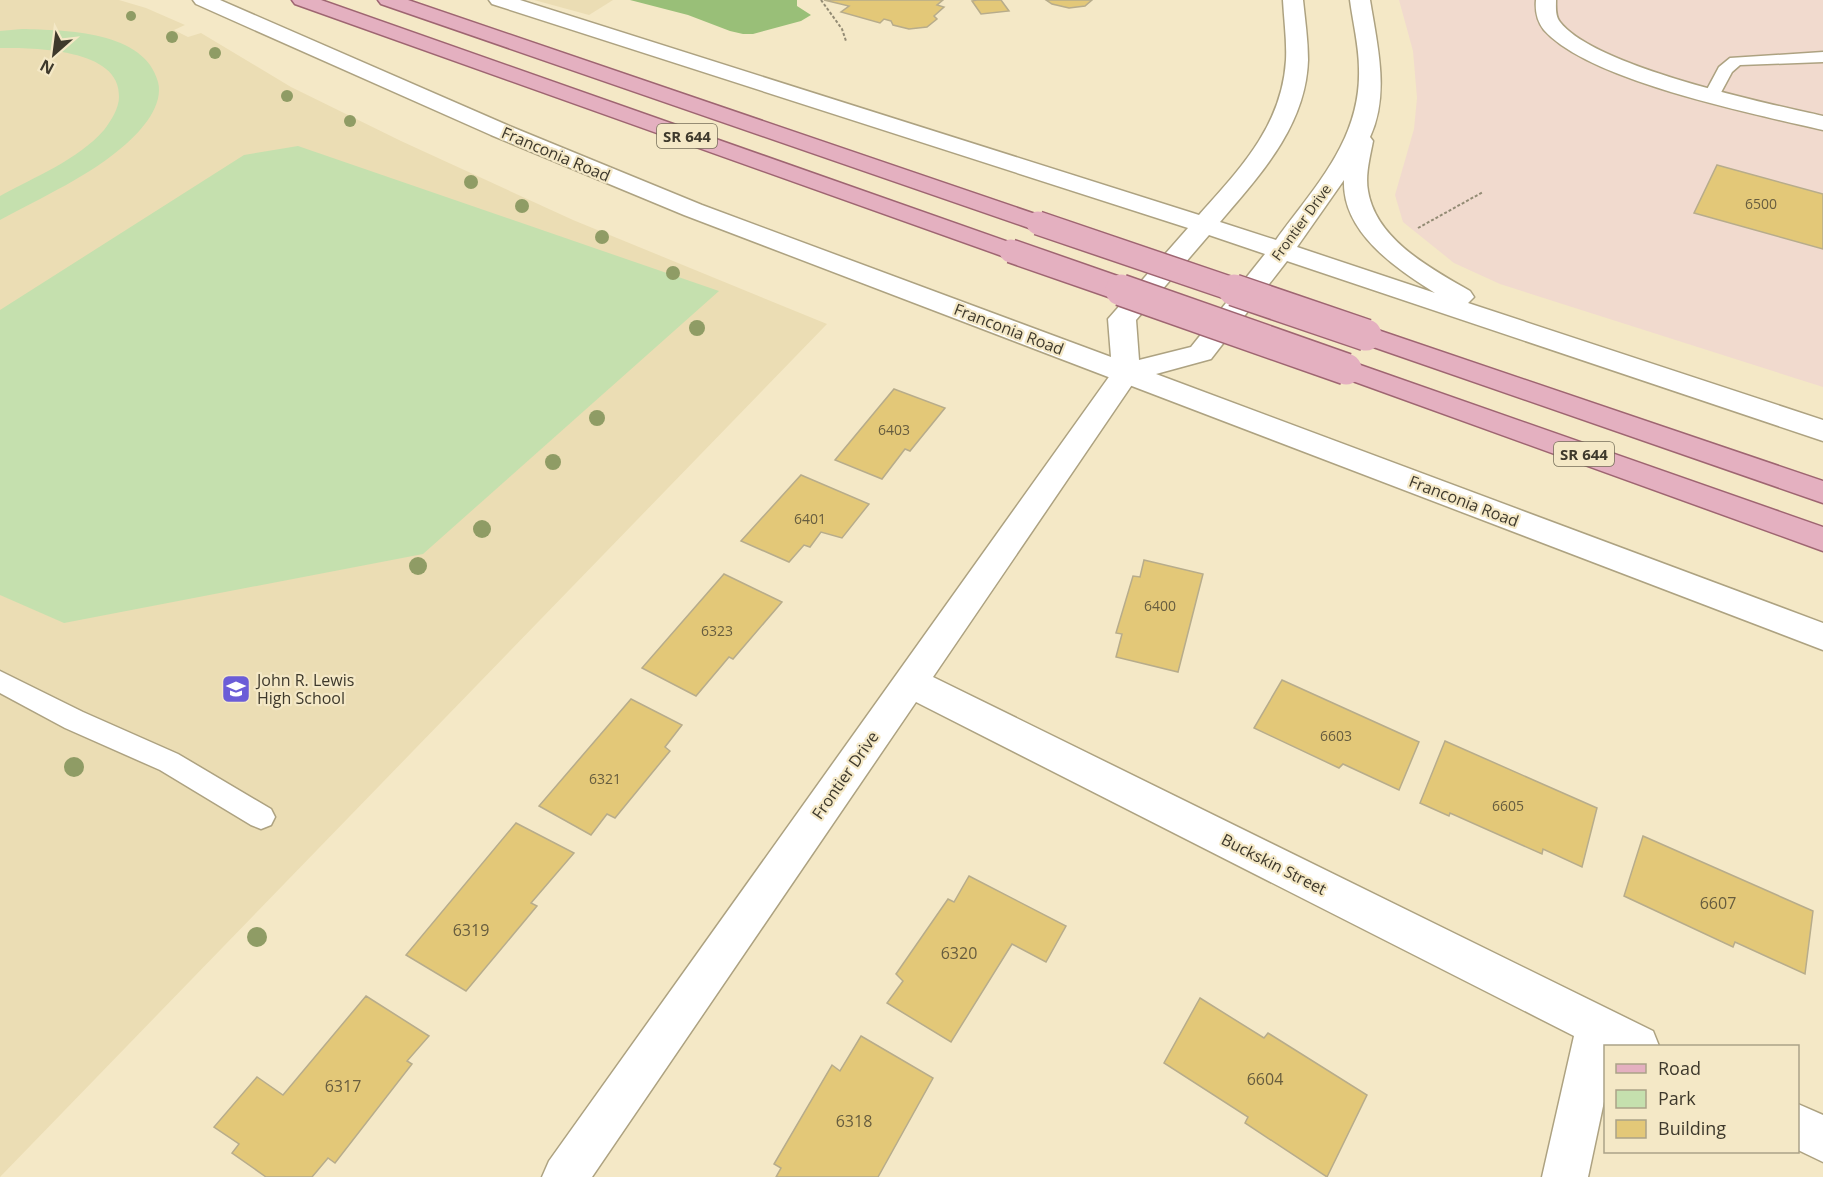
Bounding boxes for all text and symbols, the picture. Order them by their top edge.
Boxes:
north arrow [24,24,84,84]
text: N [36,54,58,80]
street label: Franconia Road [498,121,614,187]
road number: SR 644 [657,124,717,148]
street label: Frontier Drive [1267,180,1335,264]
house number: 6500 [1745,194,1777,213]
street label: Franconia Road [951,298,1067,360]
house number: 6403 [878,420,910,439]
road number: SR 644 [1554,442,1614,466]
street label: Franconia Road [1406,470,1522,532]
house number: 6401 [794,509,826,528]
house number: 6400 [1144,596,1176,615]
house number: 6323 [701,621,733,640]
place label: John R. Lewis High School [255,669,354,709]
school or university icon: John R. Lewis High School [220,673,252,705]
house number: 6603 [1320,726,1352,745]
street label: Frontier Drive [806,727,884,823]
house number: 6321 [589,769,621,788]
house number: 6605 [1492,796,1524,815]
street label: Buckskin Street [1218,828,1330,900]
house number: 6607 [1700,892,1736,914]
house number: 6319 [453,919,489,941]
house number: 6320 [941,942,977,964]
legend [1604,1045,1799,1153]
text: Road [1658,1056,1701,1080]
house number: 6604 [1247,1068,1283,1090]
house number: 6317 [325,1075,361,1097]
text: Park [1658,1086,1696,1110]
house number: 6318 [836,1110,872,1132]
text: Building [1658,1116,1726,1140]

